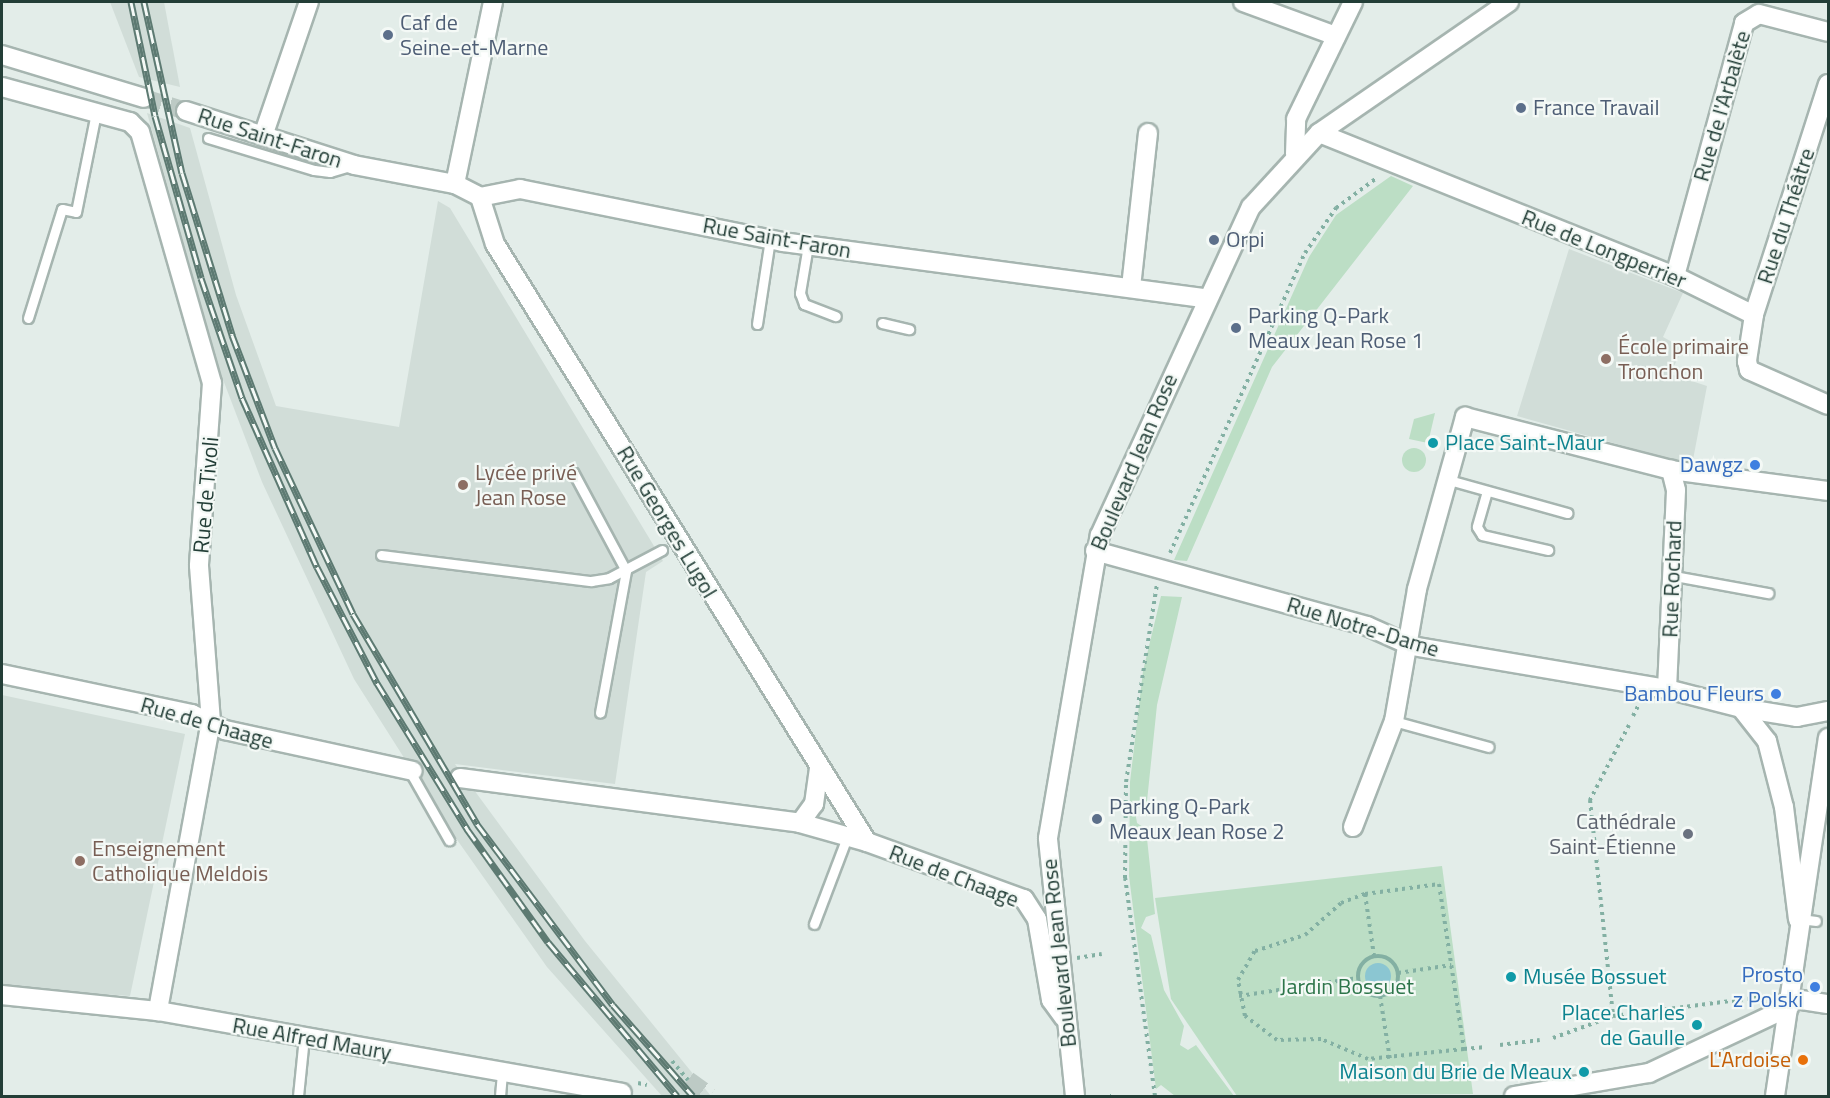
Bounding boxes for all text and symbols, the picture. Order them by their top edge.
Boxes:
place label: Caf de Seine-et-Marne [400,9,548,60]
marker: Caf de Seine-et-Marne [381,28,395,42]
street label: Rue de l'Arbalète [1688,28,1756,184]
place label: France Travail [1533,95,1659,121]
marker: France Travail [1514,101,1528,115]
street label: Rue Saint-Faron [195,102,345,174]
street label: Rue du Théâtre [1752,145,1820,287]
street label: Rue de Longperrier [1518,204,1690,294]
street label: Rue Saint-Faron [701,212,853,264]
place label: Orpi [1226,227,1265,253]
marker: Orpi [1207,233,1221,247]
place label: Parking Q-Park Meaux Jean Rose 1 [1248,302,1423,354]
marker: Parking Q-Park Meaux Jean Rose 1 [1229,321,1243,335]
place label: École primaire Tronchon [1618,333,1749,384]
marker: École primaire Tronchon [1599,352,1613,366]
street label: Boulevard Jean Rose [1085,370,1183,554]
place label: Place Saint-Maur [1445,430,1605,456]
street label: Rue de Tivoli [188,436,224,554]
marker: Place Saint-Maur [1426,436,1440,450]
street label: Rue Georges Lugol [611,441,723,603]
place label: Dawgz [1680,452,1743,478]
marker: Dawgz [1748,458,1762,472]
place label: Lycée privé Jean Rose [475,459,577,511]
marker: Lycée privé Jean Rose [456,478,470,492]
street label: Rue Rochard [1657,520,1687,638]
street label: Rue Notre-Dame [1284,591,1442,663]
place label: Bambou Fleurs [1624,681,1764,707]
marker: Bambou Fleurs [1769,687,1783,701]
street label: Rue de Chaage [138,691,276,755]
place label: Parking Q-Park Meaux Jean Rose 2 [1109,793,1284,844]
place label: Cathédrale Saint-Étienne [1549,808,1676,860]
marker: Parking Q-Park Meaux Jean Rose 2 [1090,812,1104,826]
marker: Cathédrale Saint-Étienne [1681,827,1695,841]
place label: Enseignement Catholique Meldois [92,835,268,886]
street label: Rue de Chaage [885,839,1023,913]
marker: Enseignement Catholique Meldois [73,854,87,868]
street label: Boulevard Jean Rose [1036,857,1082,1049]
place label: Prosto z Polski [1733,961,1803,1012]
place label: Musée Bossuet [1523,964,1667,990]
marker: Musée Bossuet [1504,970,1518,984]
park label: Jardin Bossuet [1280,974,1414,1000]
marker: Prosto z Polski [1808,980,1822,994]
place label: Place Charles de Gaulle [1562,999,1685,1050]
street label: Rue Alfred Maury [230,1012,394,1066]
marker: Place Charles de Gaulle [1690,1018,1704,1032]
place label: L'Ardoise [1709,1047,1791,1073]
marker: L'Ardoise [1796,1053,1810,1067]
place label: Maison du Brie de Meaux [1339,1059,1572,1085]
marker: Maison du Brie de Meaux [1577,1065,1591,1079]

